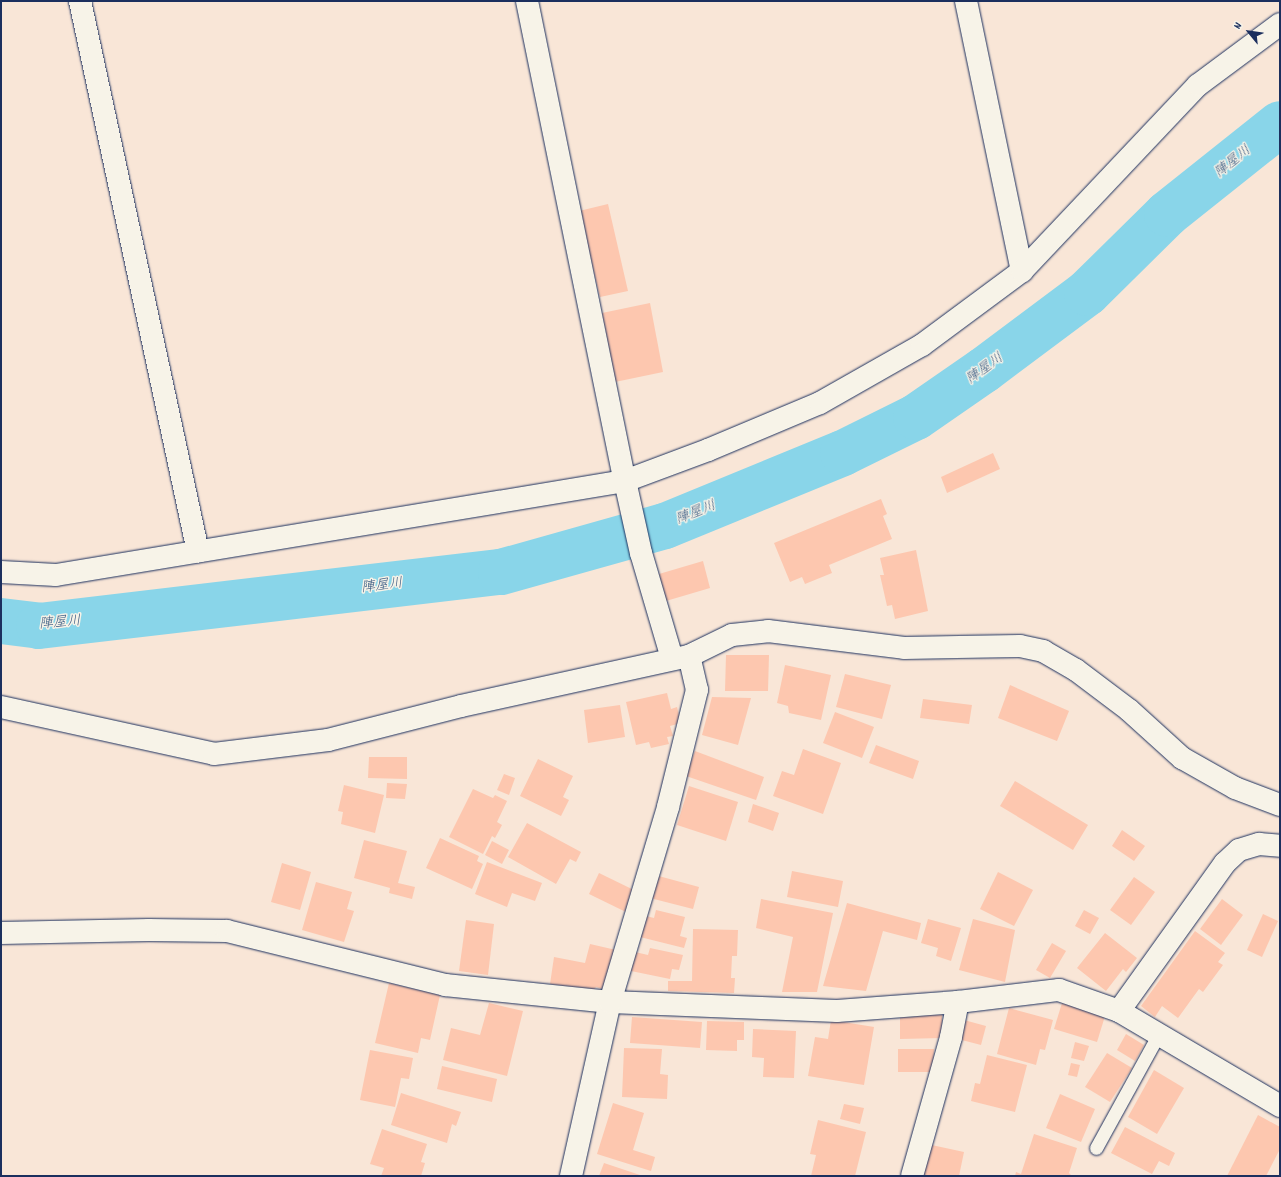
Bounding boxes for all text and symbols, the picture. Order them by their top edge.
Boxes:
north arrow [1229,12,1269,52]
text: N [1230,20,1247,32]
water label: 陣屋川 [1211,142,1255,182]
water label: 陣屋川 [963,350,1007,388]
water label: 陣屋川 [673,497,719,529]
water label: 陣屋川 [360,575,404,597]
water label: 陣屋川 [38,613,82,633]

